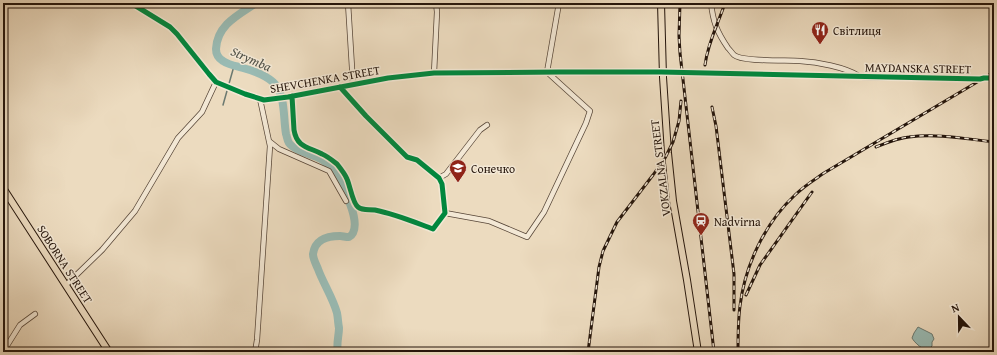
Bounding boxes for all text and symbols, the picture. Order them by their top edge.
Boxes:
restaurant icon: Світлиця [810,20,830,45]
place label: Світлиця [833,22,881,39]
water label: Strymba [228,42,274,76]
street label: MAYDANSKA STREET [865,59,972,77]
street label: SHEVCHENKA STREET [269,61,382,97]
street label: VOKZALNA STREET [646,118,674,217]
school or university icon: Сонечко [448,158,468,183]
place label: Сонечко [471,160,515,177]
station icon: Nadvirna [691,211,711,236]
place label: Nadvirna [714,213,761,230]
street label: SOBORNA STREET [33,222,97,307]
north arrow [939,297,979,337]
text: N [949,299,962,317]

